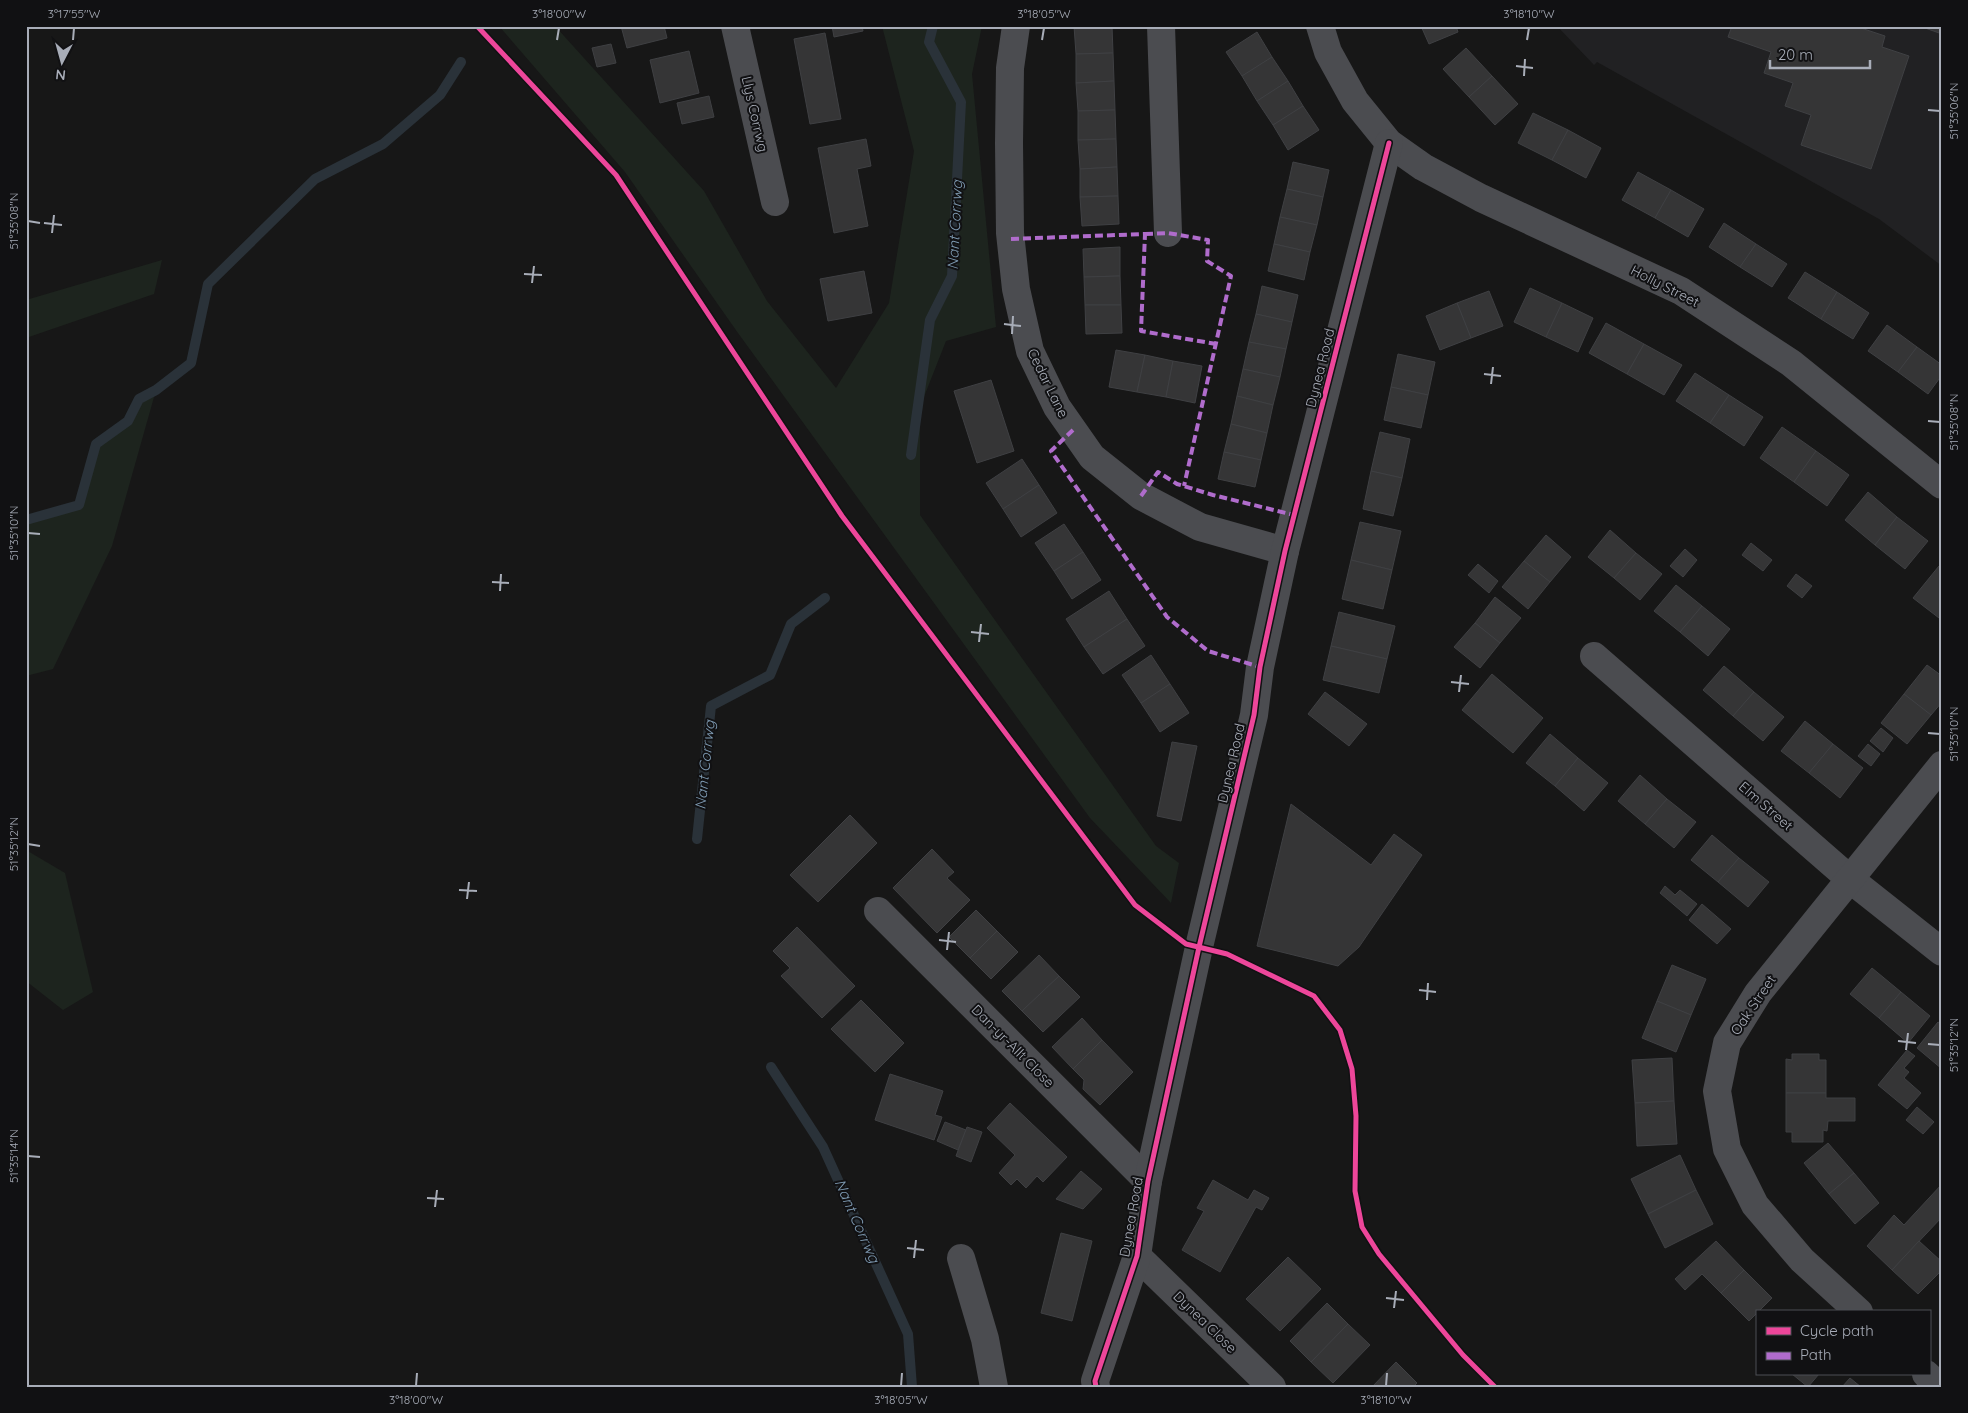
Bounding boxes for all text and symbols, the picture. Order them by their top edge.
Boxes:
text: 3°17'55"W [48,6,101,21]
text: 3°18'00"W [532,6,586,21]
text: 3°18'05"W [1017,6,1071,21]
text: 3°18'10"W [1503,6,1555,21]
north arrow [38,38,88,88]
scale bar [1770,38,1870,70]
text: 20 m [1778,45,1813,64]
text: N [55,65,67,84]
street label: Llys Corrwg [738,74,772,154]
text: 51°35'06"N [1946,82,1961,140]
water label: Nant Corrwg [943,178,966,270]
text: 51°35'08"N [6,192,21,250]
street label: Holly Street [1628,261,1703,311]
street label: Dynea Road [1301,326,1339,410]
street label: Cedar Lane [1023,345,1073,421]
text: 51°35'08"N [1946,393,1961,451]
text: 51°35'10"N [6,505,21,561]
text: 51°35'10"N [1946,706,1961,762]
water label: Nant Corrwg [690,718,719,811]
street label: Dynea Road [1213,721,1249,805]
street label: Elm Street [1735,778,1797,835]
text: 51°35'12"N [6,817,21,871]
street label: Oak Street [1726,971,1780,1039]
street label: Dan-yr-Allt Close [968,1001,1058,1091]
text: 51°35'12"N [1946,1018,1961,1072]
text: 51°35'14"N [6,1129,21,1183]
street label: Dynea Road [1115,1175,1147,1259]
water label: Nant Corrwg [831,1176,885,1267]
street label: Dynea Close [1169,1287,1241,1357]
legend [1756,1310,1930,1376]
text: Cycle path [1800,1321,1874,1340]
text: Path [1800,1345,1832,1364]
text: 3°18'00"W [389,1392,443,1407]
text: 3°18'05"W [874,1392,928,1407]
text: 3°18'10"W [1360,1392,1412,1407]

